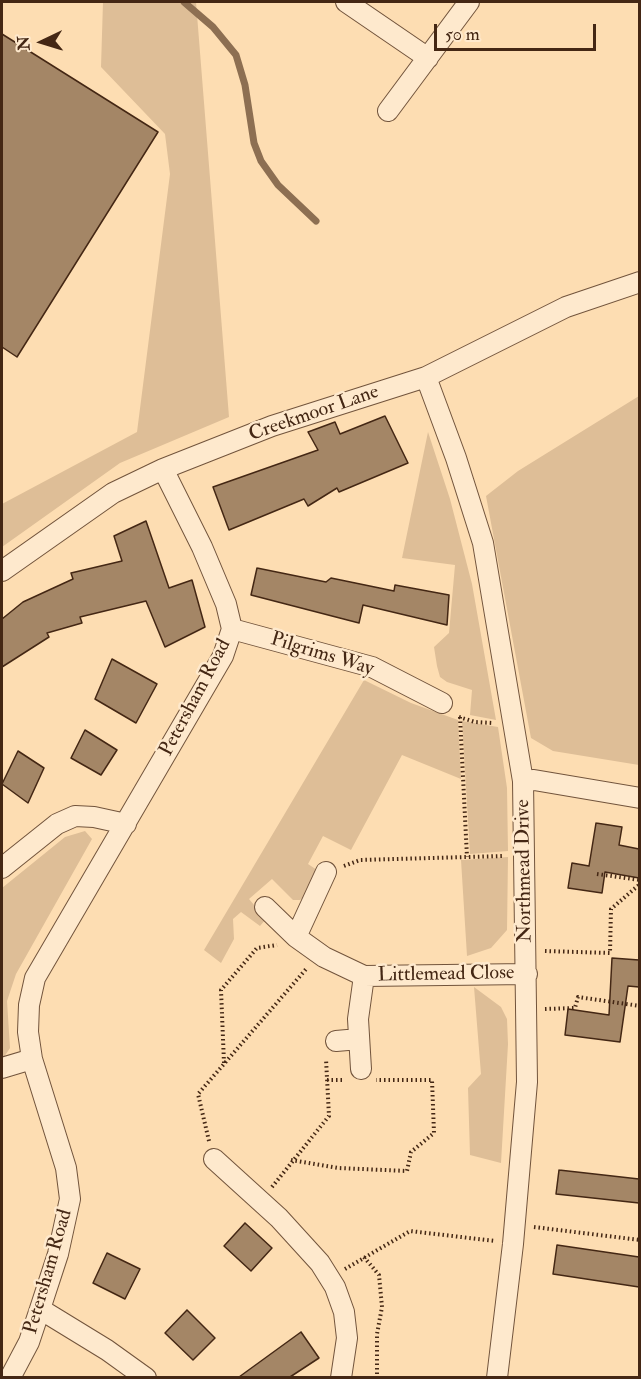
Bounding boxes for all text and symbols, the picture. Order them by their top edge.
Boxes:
north arrow [12,12,72,72]
scale bar [437,12,599,50]
text: 50 m [445,23,480,46]
text: N [14,35,35,51]
street label: Creekmoor Lane [246,381,382,447]
street label: Pilgrims Way [267,628,377,682]
street label: Petersham Road [155,635,237,761]
street label: Northmead Drive [512,799,538,943]
street label: Littlemead Close [377,962,515,988]
street label: Petersham Road [20,1207,78,1337]

